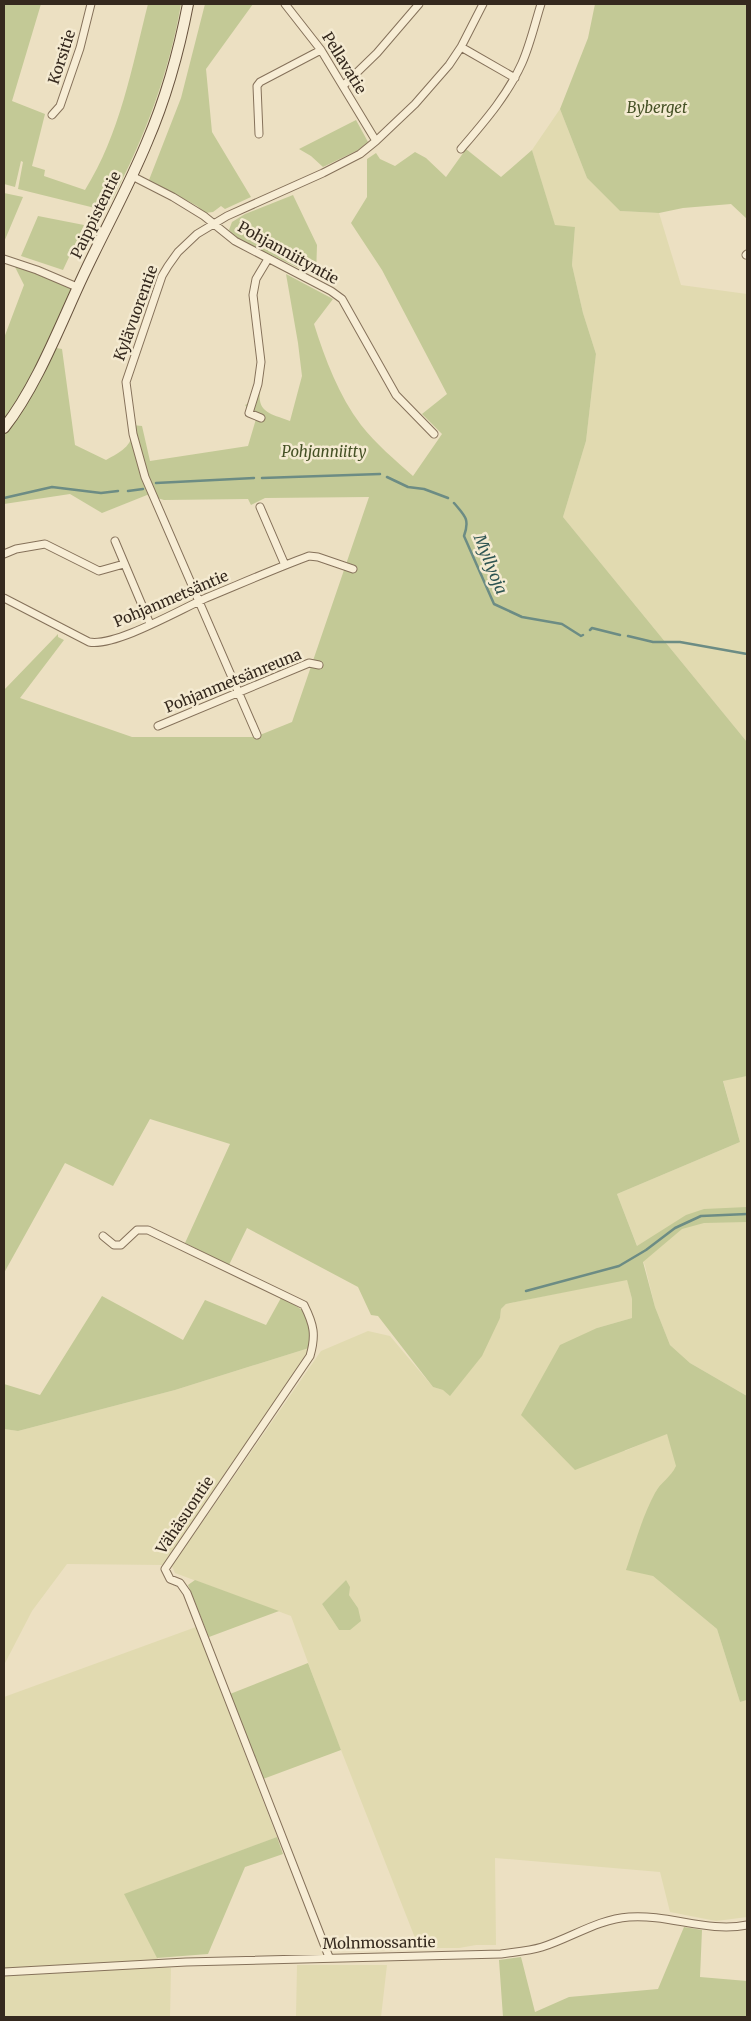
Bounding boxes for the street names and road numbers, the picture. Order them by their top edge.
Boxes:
street label: Korsitie [44,27,79,86]
street label: Pellavatie [318,28,371,97]
street label: Paippistentie [66,168,125,261]
street label: Pohjanniityntie [234,217,342,288]
street label: Kylävuorentie [110,262,162,363]
street label: Pohjanmetsäntie [111,566,231,631]
street label: Pohjanmetsänreuna [162,644,304,717]
street label: Vähäsuontie [151,1472,218,1558]
street label: Molnmossantie [322,1932,436,1953]

